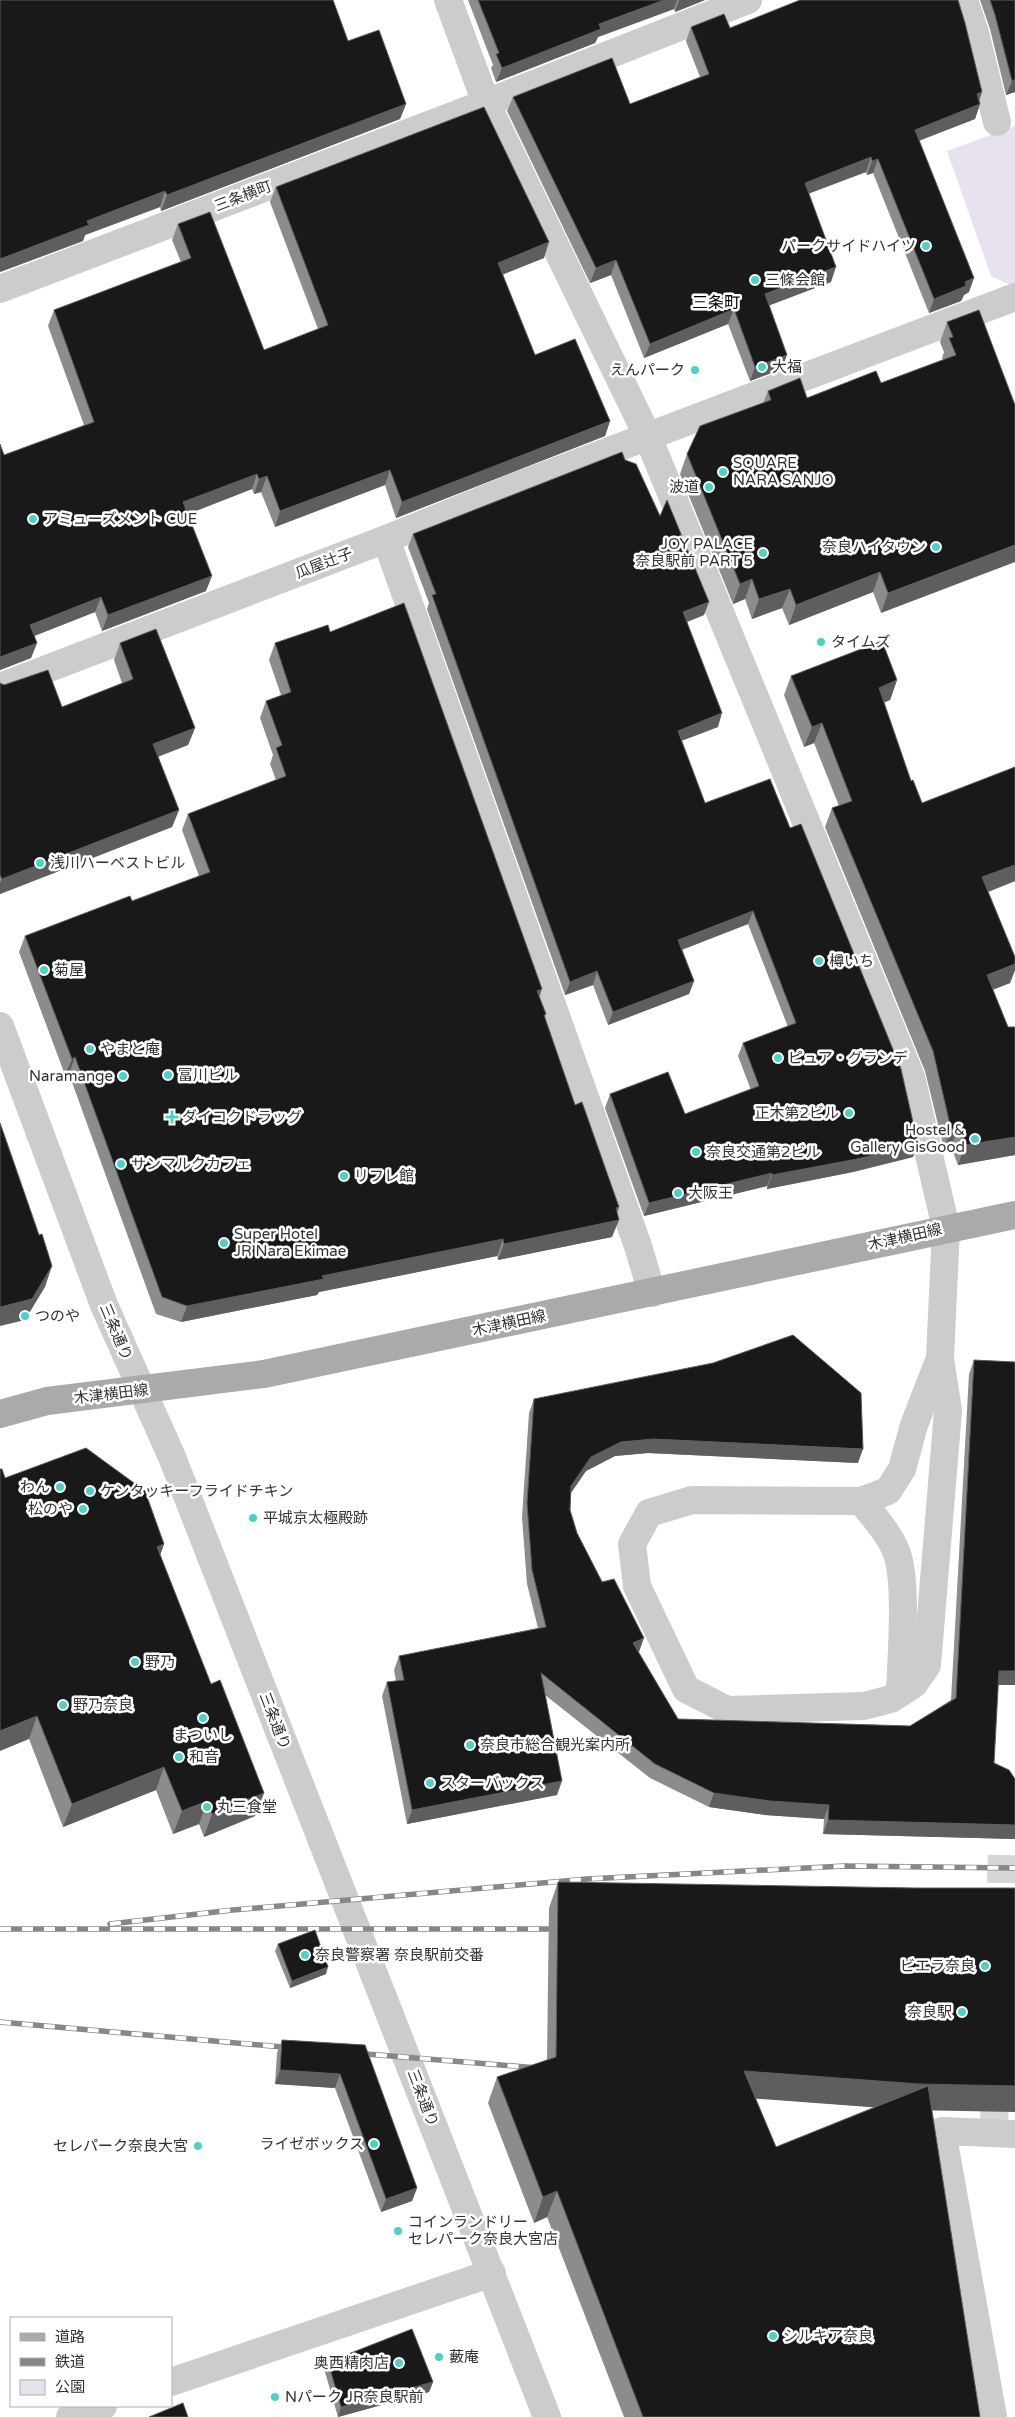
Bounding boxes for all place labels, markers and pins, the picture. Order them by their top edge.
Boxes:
place label: パークサイドハイツ [781,237,916,255]
marker: パークサイドハイツ [920,240,932,252]
place label: 三條会館 [765,271,825,289]
marker: 三條会館 [749,274,761,286]
place label: 大福 [772,358,802,376]
place label: えんパーク [610,361,685,379]
marker: 大福 [756,361,768,373]
marker: えんパーク [689,364,701,376]
place label: SQUARE NARA SANJO [733,454,834,489]
marker: SQUARE NARA SANJO [717,466,729,478]
place label: 波道 [669,478,699,496]
marker: 波道 [703,481,715,493]
place label: アミューズメント CUE [43,510,197,528]
marker: アミューズメント CUE [27,513,39,525]
place label: JOY PALACE 奈良駅前 PART 5 [635,535,753,570]
place label: 奈良ハイタウン [822,538,926,556]
marker: 奈良ハイタウン [930,541,942,553]
marker: JOY PALACE 奈良駅前 PART 5 [757,547,769,559]
place label: タイムズ [831,633,891,651]
marker: タイムズ [815,636,827,648]
place label: 浅川ハーベストビル [50,854,185,872]
marker: 浅川ハーベストビル [34,857,46,869]
place label: 樽いち [829,952,874,970]
marker: 樽いち [813,955,825,967]
place label: 菊屋 [54,961,84,979]
marker: 菊屋 [38,964,50,976]
place label: やまと庵 [100,1040,160,1058]
marker: やまと庵 [84,1043,96,1055]
place label: ピュア・グランデ [788,1049,908,1067]
marker: ピュア・グランデ [772,1052,784,1064]
place label: 冨川ビル [178,1066,238,1084]
place label: Naramange [29,1067,113,1085]
marker: 冨川ビル [162,1069,174,1081]
marker: Naramange [117,1070,129,1082]
place label: 正木第2ビル [755,1104,839,1122]
marker: 正木第2ビル [843,1107,855,1119]
place label: ダイコクドラッグ [182,1108,302,1126]
marker: ダイコクドラッグ [166,1111,178,1123]
place label: Hostel & Gallery GisGood [850,1121,965,1156]
marker: Hostel & Gallery GisGood [969,1133,981,1145]
place label: 奈良交通第2ビル [706,1143,820,1161]
marker: 奈良交通第2ビル [690,1146,702,1158]
place label: サンマルクカフェ [131,1155,251,1173]
marker: サンマルクカフェ [115,1158,127,1170]
place label: リフレ館 [354,1167,414,1185]
marker: リフレ館 [338,1170,350,1182]
place label: 大阪王 [688,1184,733,1202]
marker: 大阪王 [672,1187,684,1199]
place label: Super Hotel JR Nara Ekimae [234,1225,346,1260]
marker: Super Hotel JR Nara Ekimae [218,1237,230,1249]
place label: つのや [35,1307,80,1325]
marker: つのや [19,1310,31,1322]
place label: わん [20,1478,50,1496]
marker: わん [54,1481,66,1493]
place label: ケンタッキーフライドチキン [100,1482,293,1500]
marker: ケンタッキーフライドチキン [84,1485,96,1497]
place label: 松のや [28,1500,73,1518]
marker: 松のや [77,1503,89,1515]
place label: 平城京太極殿跡 [263,1509,368,1527]
marker: 平城京太極殿跡 [247,1512,259,1524]
place label: 野乃 [145,1653,175,1671]
marker: 野乃 [129,1656,141,1668]
place label: 野乃奈良 [73,1696,133,1714]
marker: 野乃奈良 [57,1699,69,1711]
marker: まついし [197,1712,209,1724]
place label: まついし [173,1726,233,1744]
place label: 奈良市総合観光案内所 [480,1736,630,1754]
marker: 奈良市総合観光案内所 [464,1739,476,1751]
place label: 和音 [189,1748,219,1766]
marker: 和音 [173,1751,185,1763]
place label: スターバックス [440,1774,544,1792]
marker: スターバックス [424,1777,436,1789]
place label: 丸三食堂 [217,1798,277,1816]
marker: 丸三食堂 [201,1801,213,1813]
place label: 奈良警察署 奈良駅前交番 [315,1946,484,1964]
marker: 奈良警察署 奈良駅前交番 [299,1949,311,1961]
place label: ビエラ奈良 [900,1957,975,1975]
marker: ビエラ奈良 [979,1960,991,1972]
place label: 奈良駅 [907,2003,952,2021]
marker: 奈良駅 [956,2006,968,2018]
place label: ライゼボックス [259,2135,364,2153]
place label: セレパーク奈良大宮 [53,2137,188,2155]
marker: ライゼボックス [368,2138,380,2150]
marker: セレパーク奈良大宮 [192,2140,204,2152]
place label: コインランドリー セレパーク奈良大宮店 [408,2213,558,2248]
marker: コインランドリー セレパーク奈良大宮店 [392,2225,404,2237]
place label: シルキア奈良 [783,2327,873,2345]
marker: シルキア奈良 [767,2330,779,2342]
place label: 藪庵 [449,2348,479,2366]
marker: 藪庵 [433,2351,445,2363]
place label: 奥西精肉店 [314,2354,389,2372]
marker: 奥西精肉店 [393,2357,405,2369]
place label: Nパーク JR奈良駅前 [285,2388,424,2406]
marker: Nパーク JR奈良駅前 [269,2391,281,2403]

